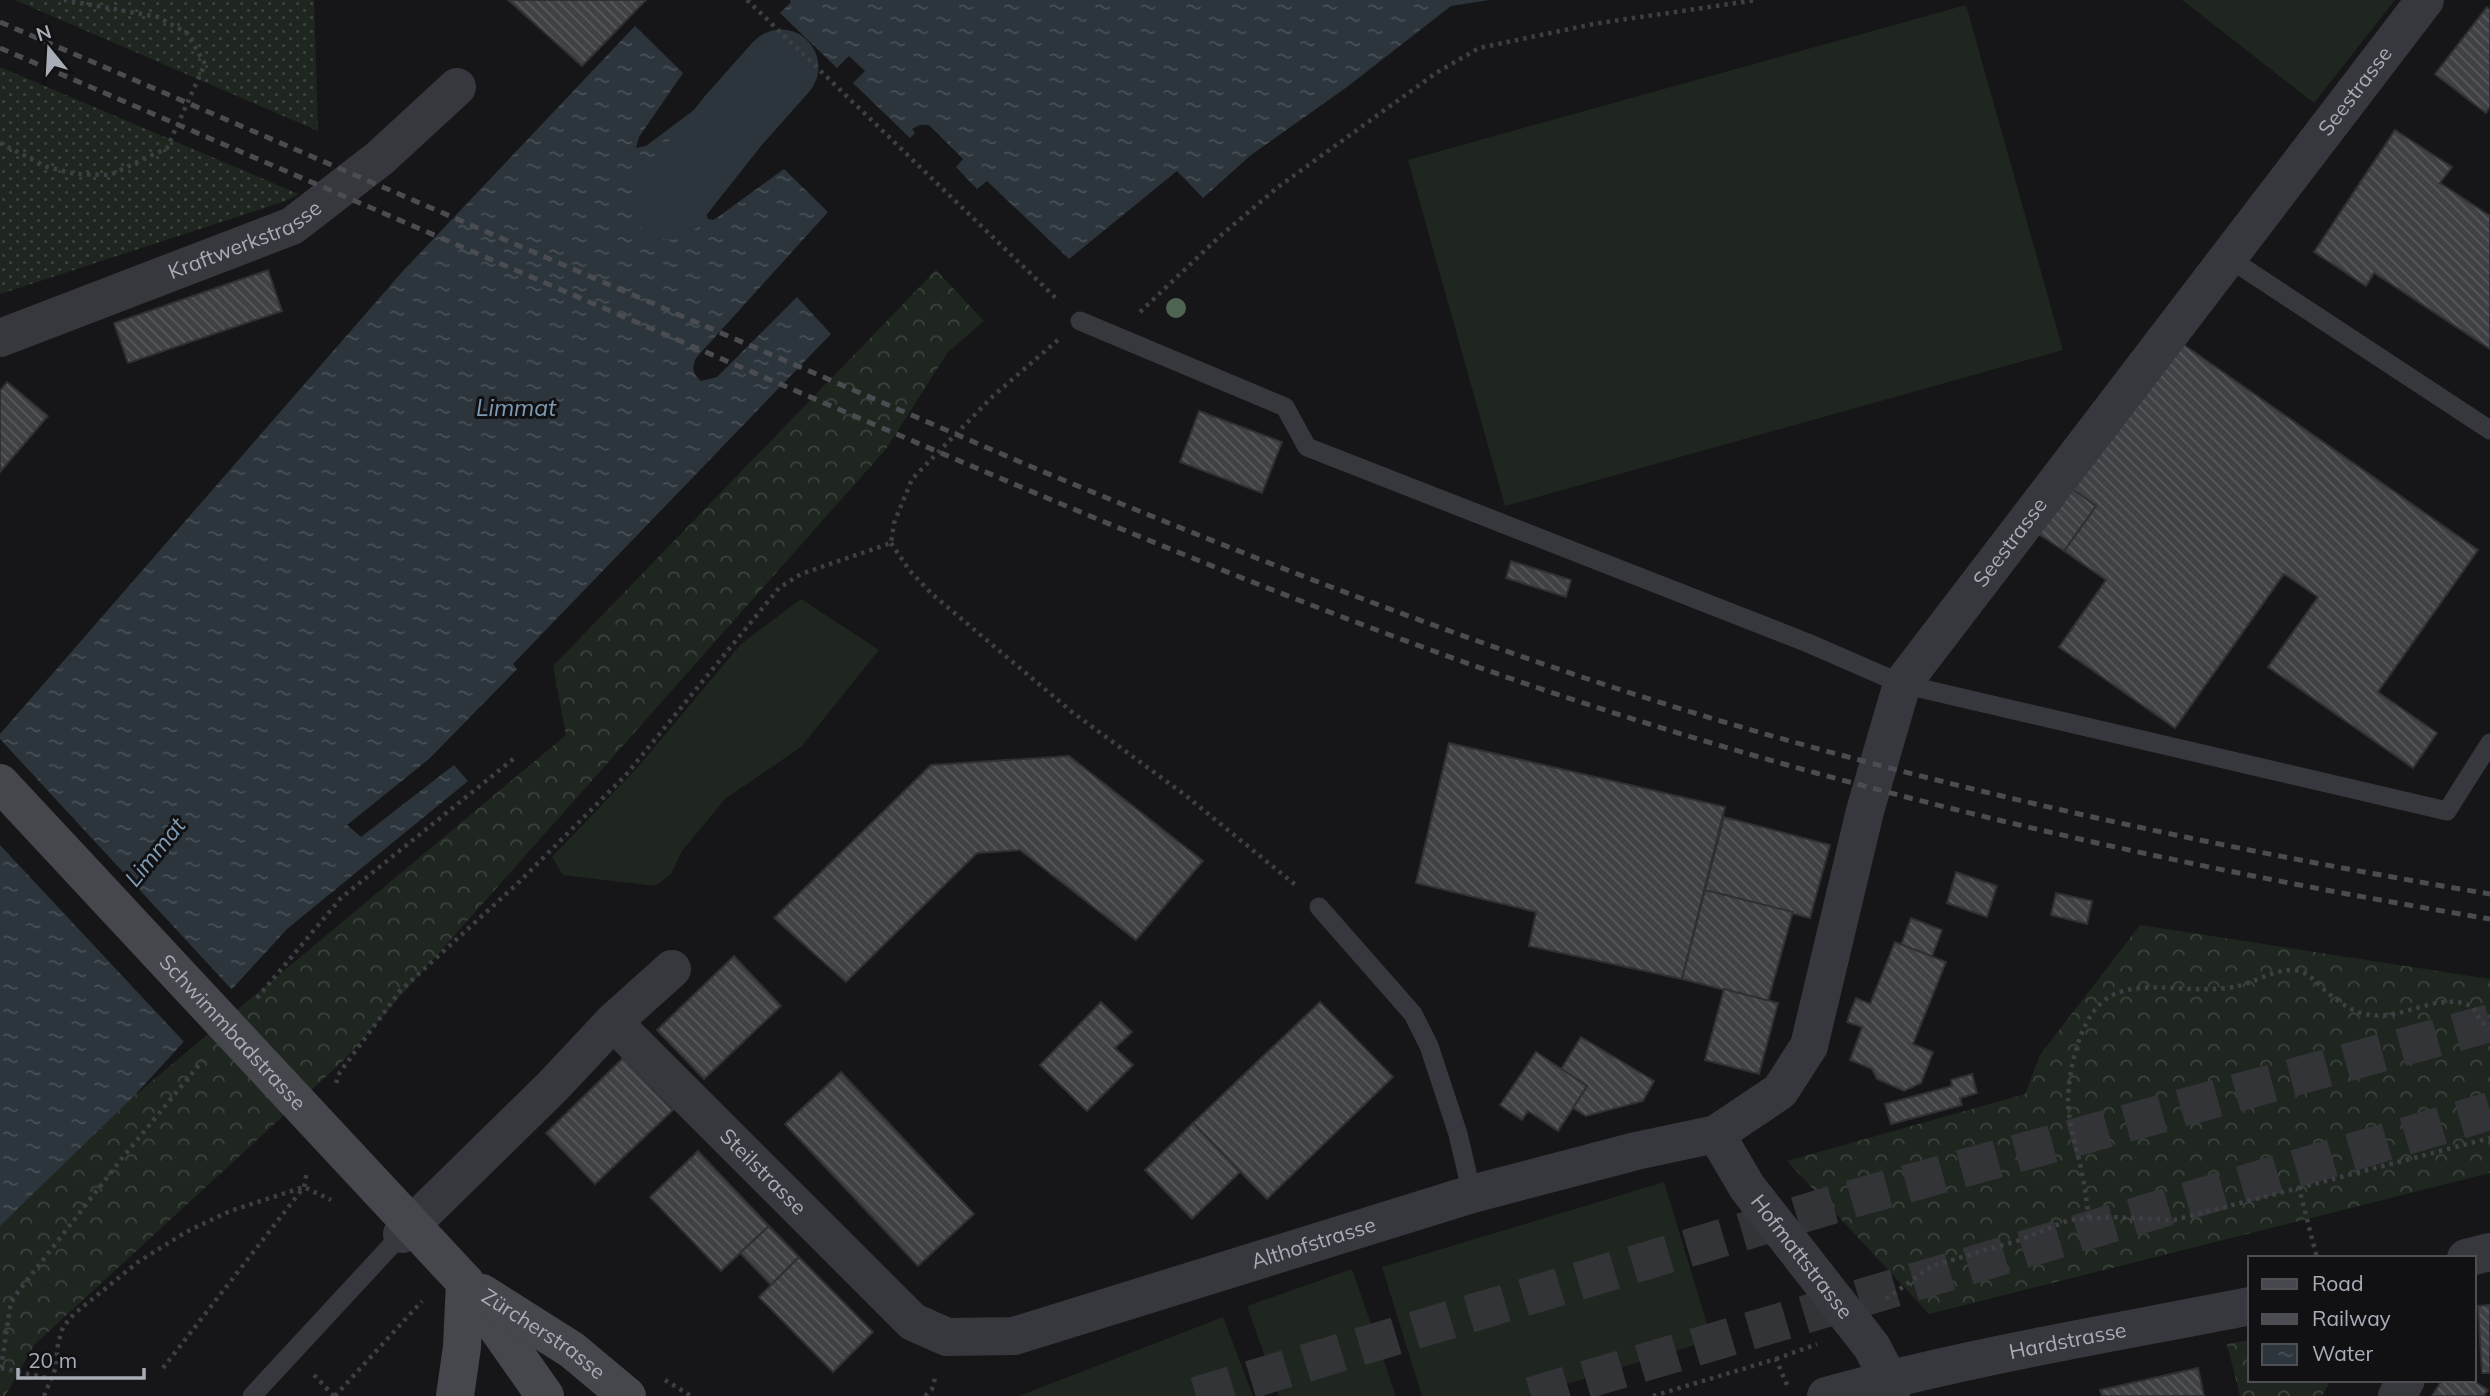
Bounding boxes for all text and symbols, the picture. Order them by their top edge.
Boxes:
north arrow [14,14,84,84]
text: N [33,19,54,46]
street label: Seestrasse [2312,41,2397,141]
street label: Kraftwerkstrasse [164,194,326,284]
water label: Limmat [476,393,557,422]
street label: Seestrasse [1967,492,2052,592]
water label: Limmat [118,811,192,892]
street label: Schwimmbadstrasse [154,948,312,1115]
street label: Steilstrasse [715,1122,812,1220]
street label: Hofmattstrasse [1746,1189,1859,1324]
street label: Althofstrasse [1248,1211,1379,1274]
legend [2248,1256,2476,1382]
text: Road [2312,1270,2363,1296]
street label: Zürcherstrasse [477,1282,611,1384]
text: Railway [2312,1305,2391,1331]
street label: Hardstrasse [2007,1316,2128,1364]
scale bar [18,1336,144,1380]
text: Water [2312,1340,2373,1366]
text: 20 m [28,1347,77,1373]

